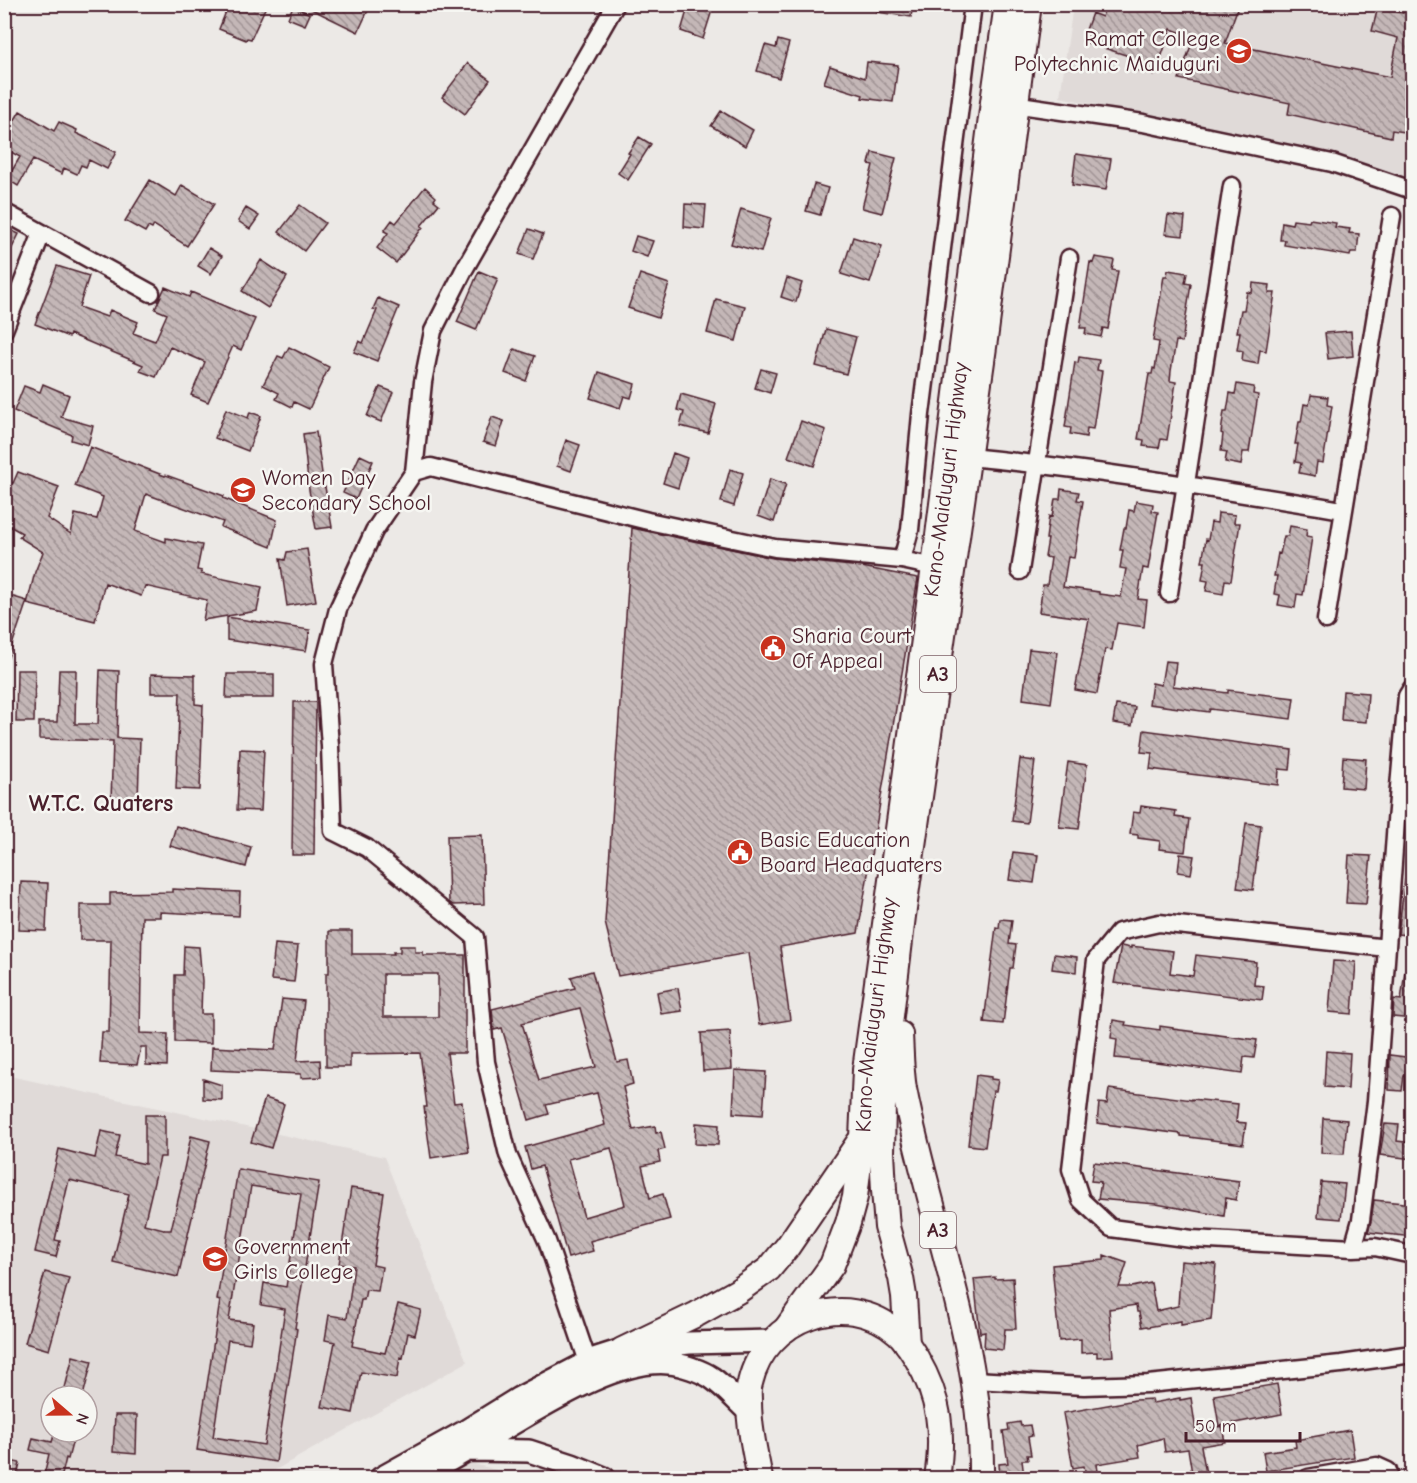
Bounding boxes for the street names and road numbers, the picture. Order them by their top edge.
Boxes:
street label: Kano-Maiduguri Highway [918,361,974,599]
road number: A3 [920,656,956,692]
street label: Kano-Maiduguri Highway [850,896,903,1133]
road number: A3 [920,1212,956,1248]

